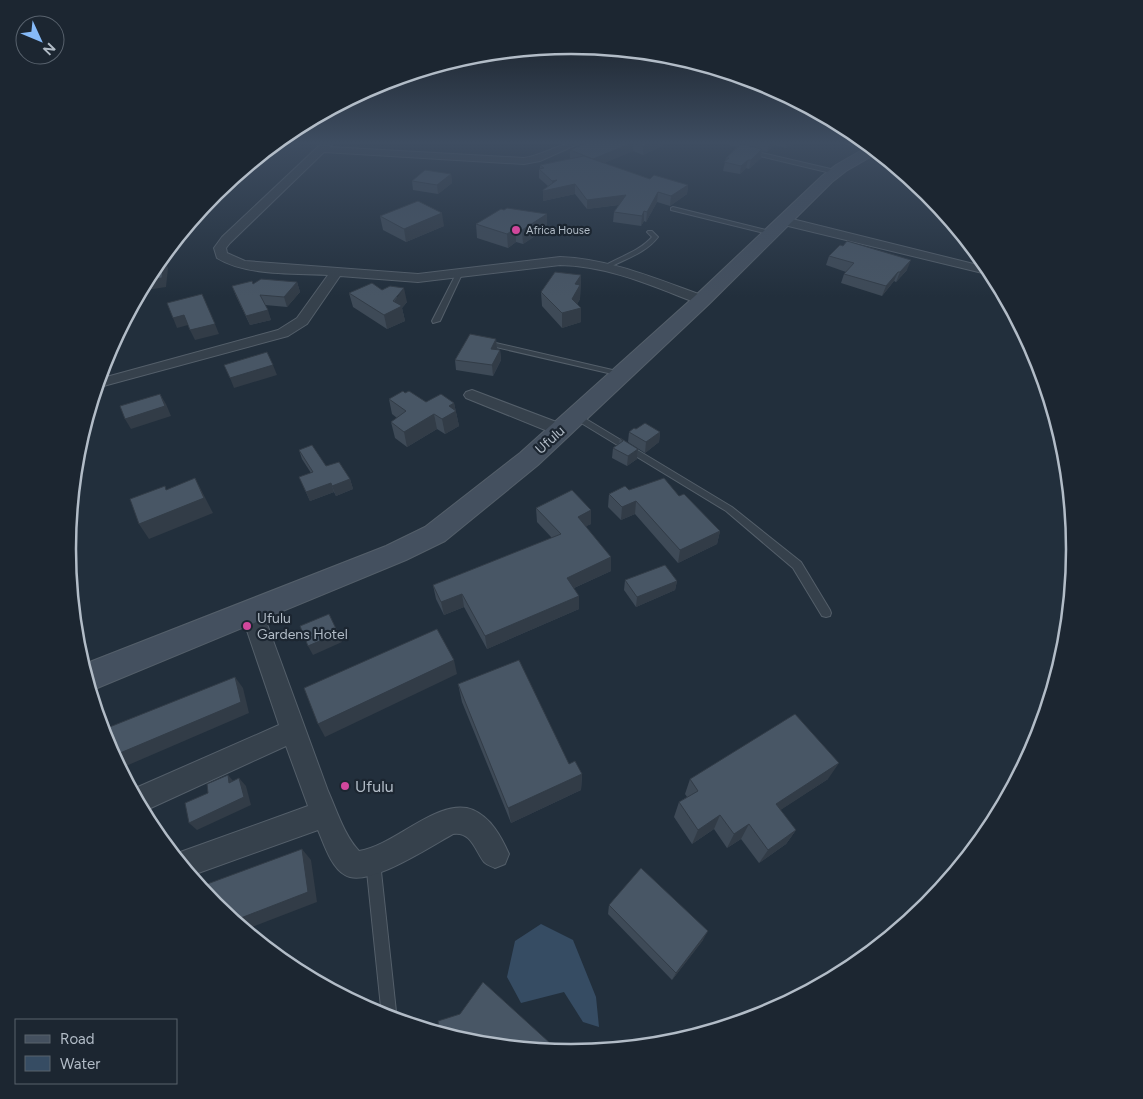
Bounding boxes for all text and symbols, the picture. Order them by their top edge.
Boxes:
north arrow [15,15,65,65]
text: N [39,39,59,58]
marker: Africa House [510,224,522,236]
place label: Africa House [526,224,590,237]
street label: Ufulu [532,422,568,458]
place label: Ufulu Gardens Hotel [257,610,348,643]
marker: Ufulu Gardens Hotel [241,620,253,632]
place label: Ufulu [355,777,394,796]
marker: Ufulu [339,780,351,792]
legend [15,1019,178,1084]
text: Road [60,1030,95,1048]
text: Water [60,1055,100,1073]

